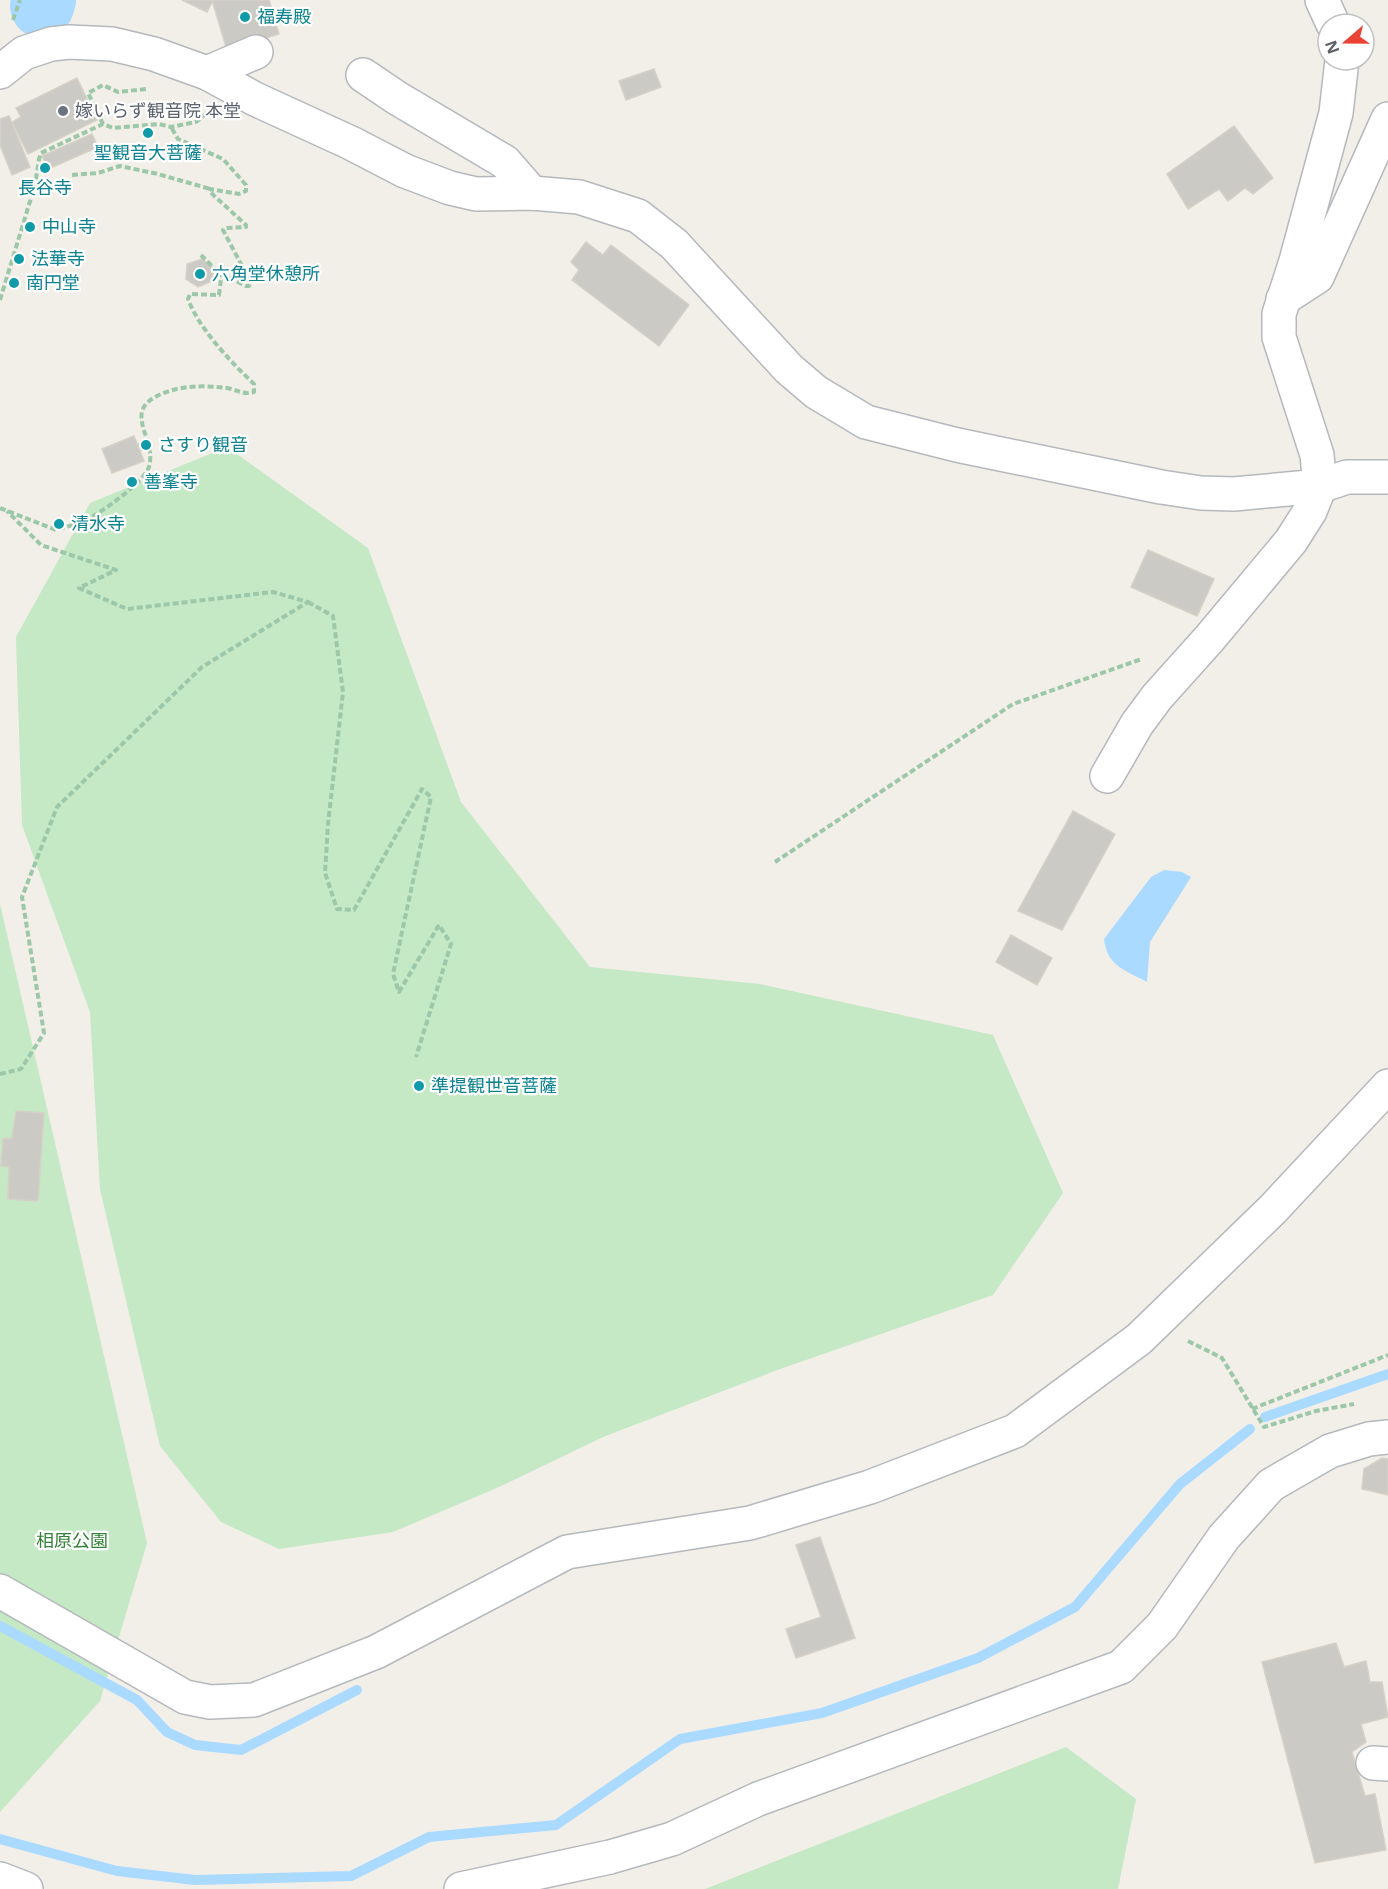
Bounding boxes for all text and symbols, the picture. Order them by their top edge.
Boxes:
place label: 福寿殿 [257,4,311,28]
marker: 福寿殿 [238,10,252,24]
north arrow [1316,12,1376,72]
text: N [1319,37,1344,57]
place label: 嫁いらず観音院 本堂 [75,98,241,122]
marker: 嫁いらず観音院 本堂 [56,104,70,118]
marker: 聖観音大菩薩 [141,126,155,140]
place label: 聖観音大菩薩 [94,140,202,164]
marker: 長谷寺 [38,161,52,175]
place label: 長谷寺 [18,175,72,199]
place label: 中山寺 [42,214,96,238]
marker: 中山寺 [23,220,37,234]
place label: 法華寺 [31,246,85,270]
marker: 法華寺 [12,252,26,266]
place label: 六角堂休憩所 [212,261,320,285]
marker: 六角堂休憩所 [193,267,207,281]
place label: 南円堂 [26,270,80,294]
marker: 南円堂 [7,276,21,290]
place label: さすり観音 [158,432,248,456]
marker: さすり観音 [139,438,153,452]
place label: 善峯寺 [144,469,198,493]
marker: 善峯寺 [125,475,139,489]
place label: 清水寺 [71,511,125,535]
marker: 清水寺 [52,517,66,531]
place label: 準提観世音菩薩 [431,1073,557,1097]
marker: 準提観世音菩薩 [412,1079,426,1093]
park label: 相原公園 [36,1528,108,1552]

